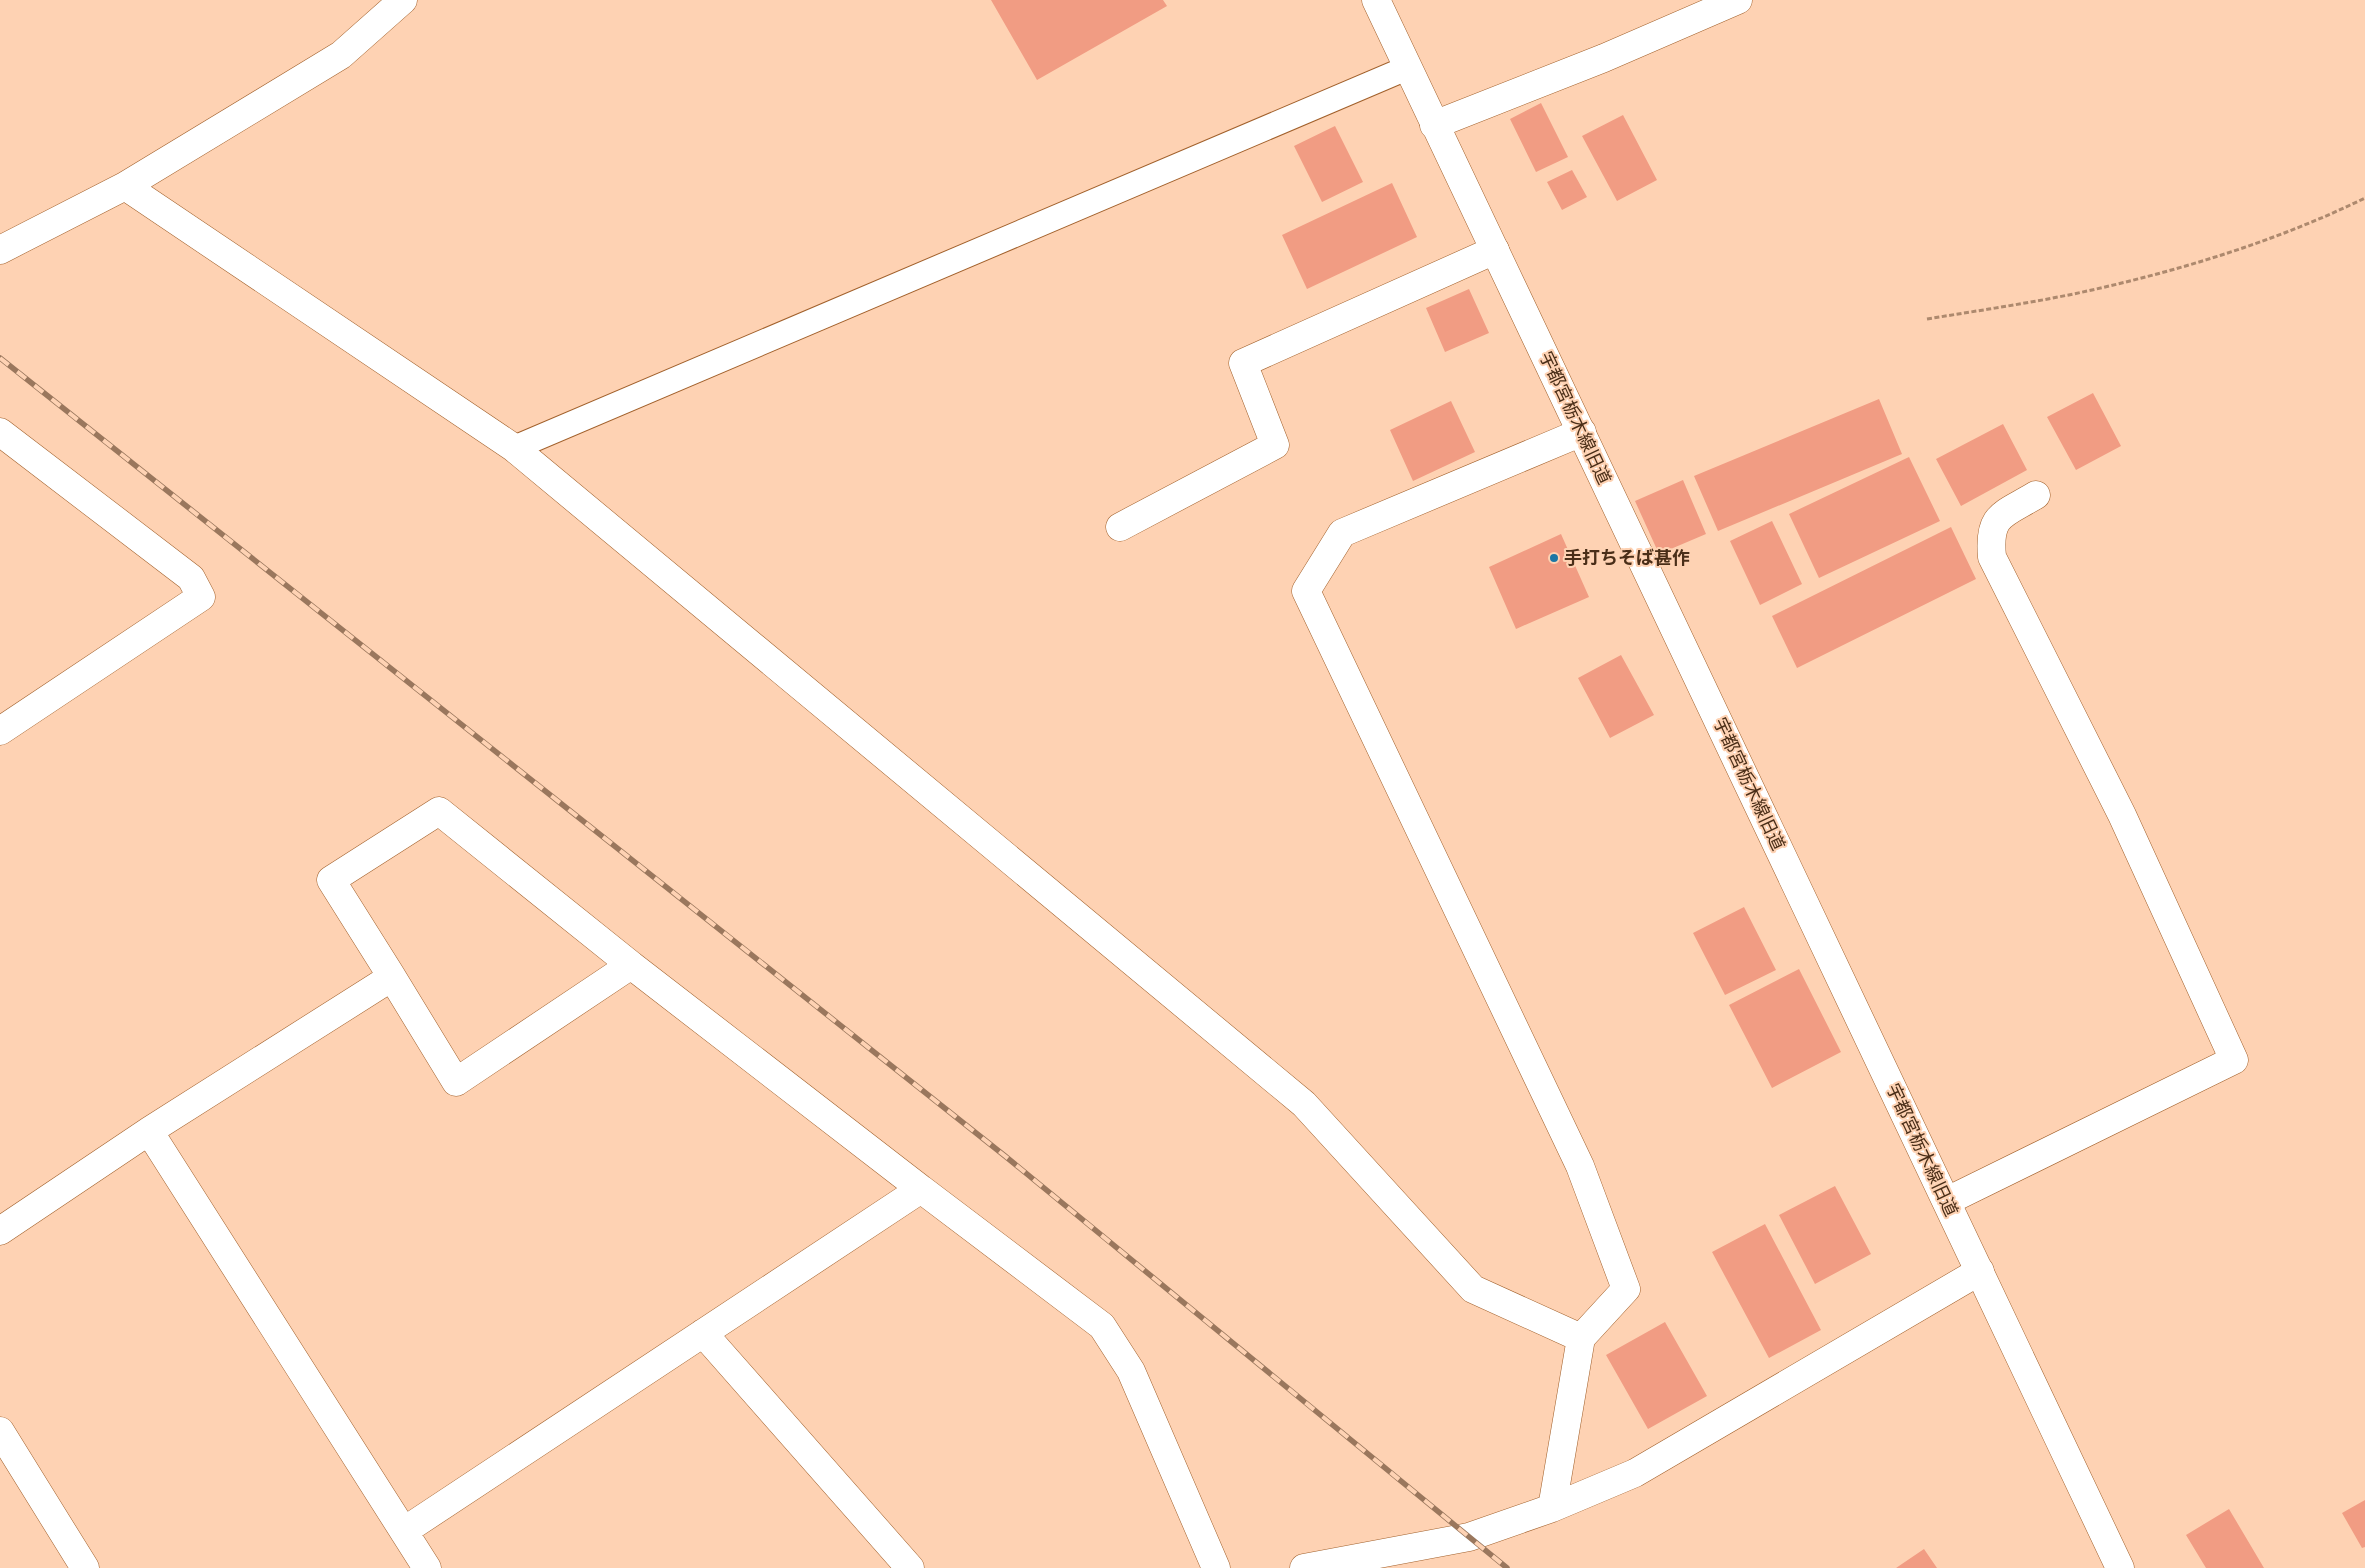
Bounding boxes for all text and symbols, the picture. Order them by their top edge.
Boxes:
street label: 宇都宮栃木線旧道 [1535,348,1616,488]
place label: 手打ちそば甚作 [1564,546,1690,569]
marker: 手打ちそば甚作 [1548,552,1560,564]
street label: 宇都宮栃木線旧道 [1709,714,1790,854]
street label: 宇都宮栃木線旧道 [1882,1080,1963,1220]

